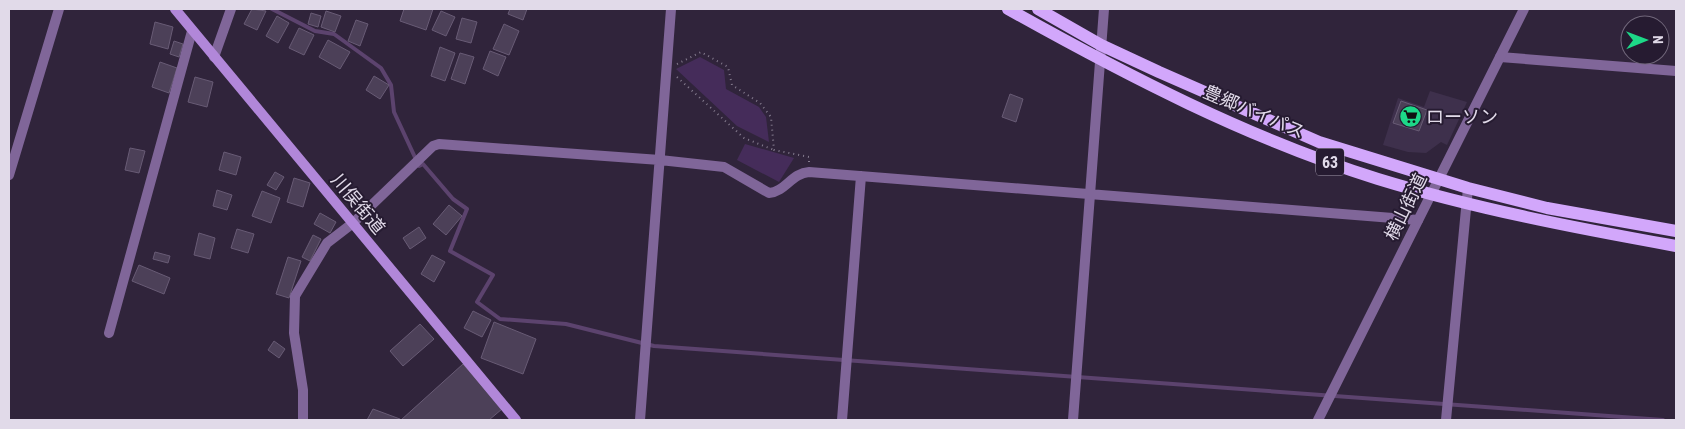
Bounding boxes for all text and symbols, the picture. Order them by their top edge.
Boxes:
north arrow [1620,15,1670,65]
text: N [1650,35,1666,44]
street label: 豊郷バイパス [1201,81,1308,142]
supermarket icon: ローソン [1398,105,1422,129]
place label: ローソン [1426,106,1498,127]
road number: 63 [1316,148,1344,176]
street label: 川俣街道 [327,169,390,238]
street label: 横山街道 [1380,170,1431,244]

